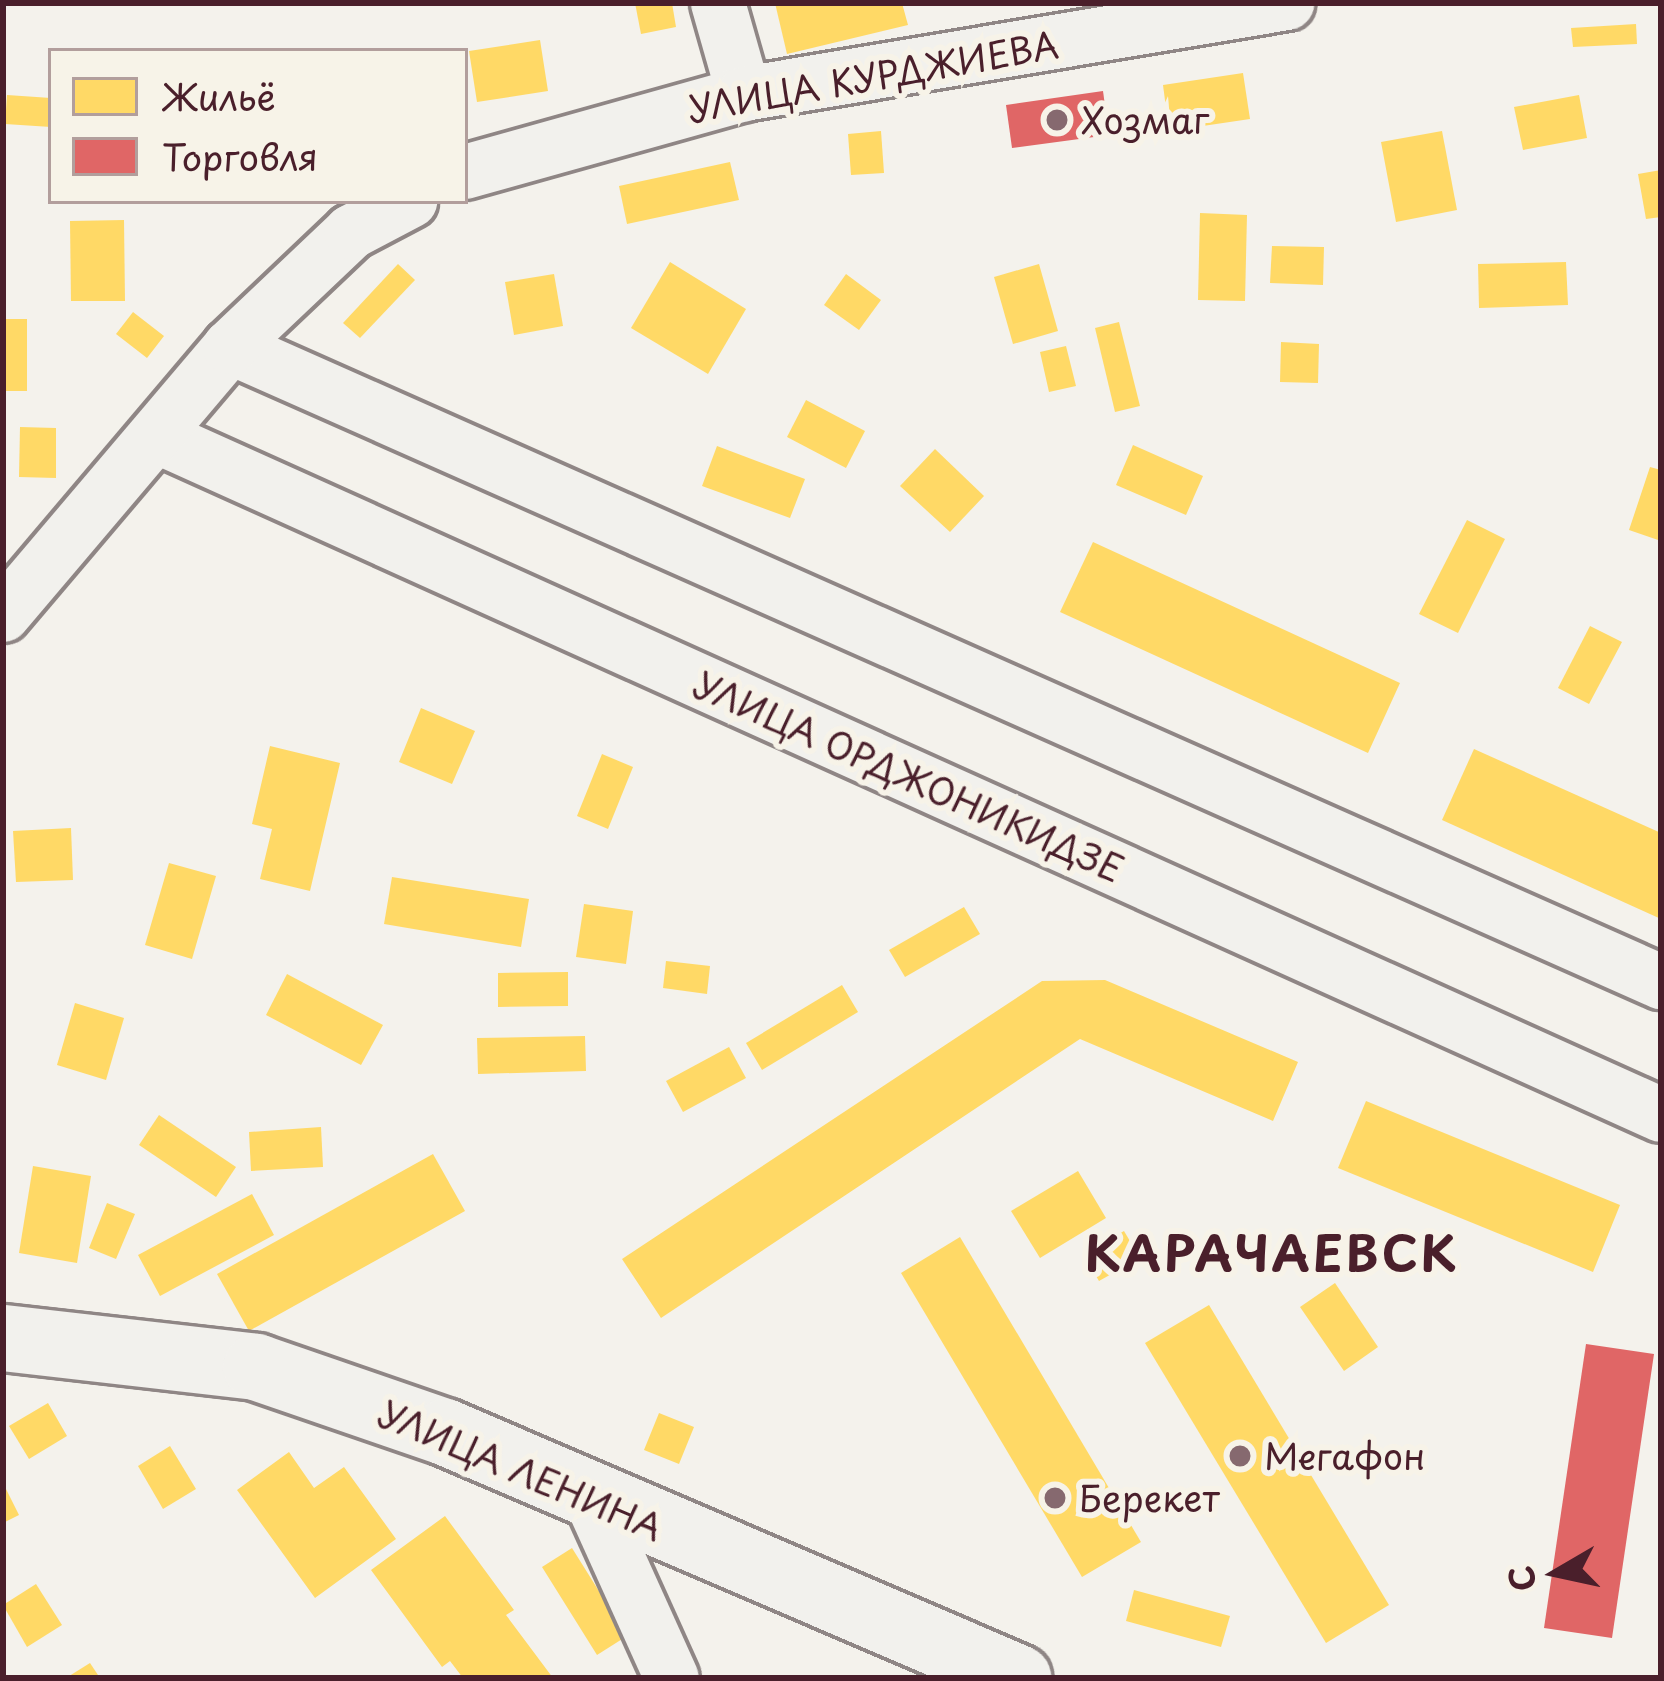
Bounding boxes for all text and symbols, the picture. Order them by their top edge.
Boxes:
street label: УЛИЦА КУРДЖИЕВА [684,22,1062,130]
legend [48,48,468,204]
text: Жильё [162,69,276,123]
place label: Хозмаг [1081,98,1209,142]
marker: Хозмаг [1044,107,1070,133]
text: Торговля [162,129,318,183]
street label: УЛИЦА ОРДЖОНИКИДЗЕ [687,661,1131,891]
district label: КАРАЧАЕВСК [1085,1224,1459,1282]
street label: УЛИЦА ЛЕНИНА [371,1390,671,1550]
place label: Мегафон [1264,1434,1425,1478]
marker: Мегафон [1227,1443,1253,1469]
place label: Берекет [1079,1476,1220,1520]
marker: Берекет [1042,1485,1068,1511]
north arrow [1496,1513,1616,1633]
text: С [1494,1562,1547,1595]

